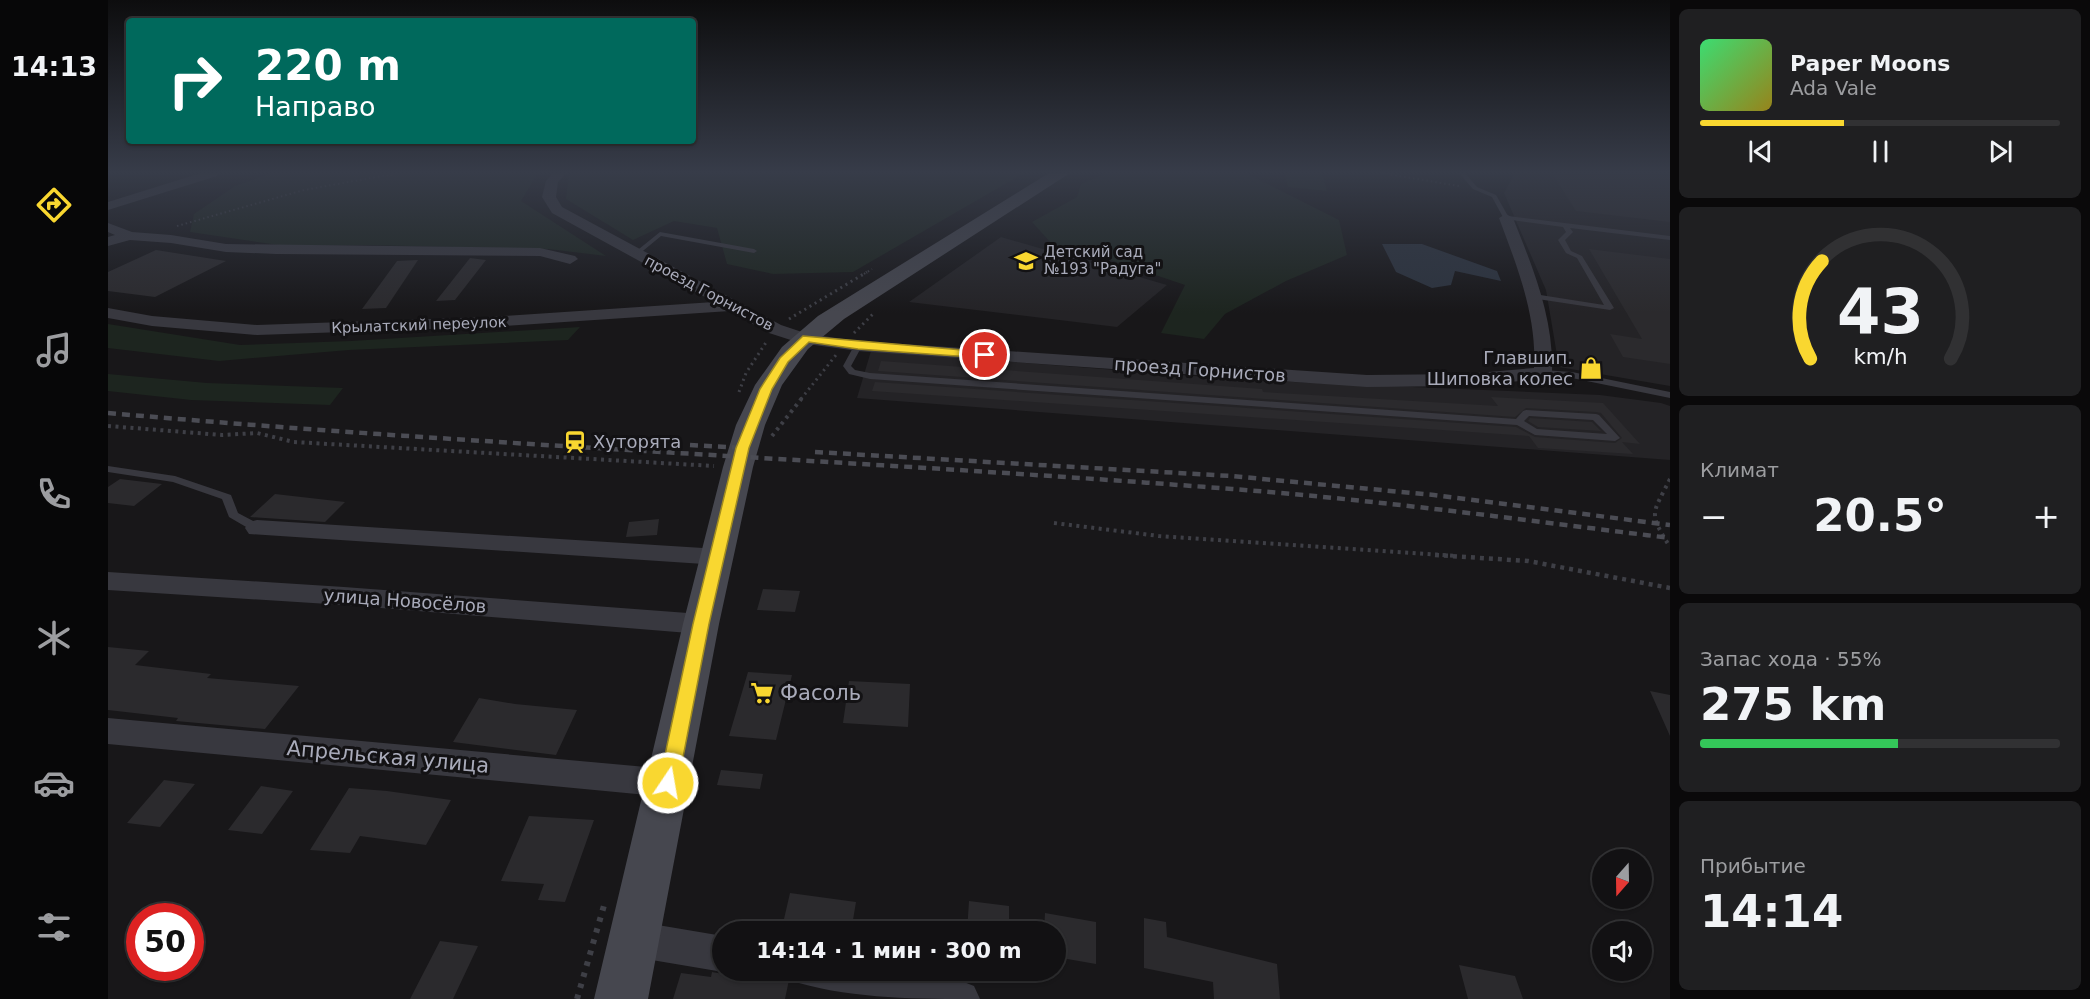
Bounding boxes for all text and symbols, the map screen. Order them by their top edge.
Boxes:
text: 220 m [255,41,401,90]
icon: right [156,42,234,120]
text: 14:13 [11,51,97,82]
text: Paper Moons [1790,51,1950,76]
text: Ada Vale [1790,76,1877,100]
text: Направо [255,91,376,122]
icon: previous [1744,135,1777,168]
icon: pause [1864,135,1897,168]
icon: next [1984,135,2017,168]
icon: directions [33,184,75,226]
place label: Детский сад №193 "Радуга" [1044,243,1161,278]
school or university icon: Детский сад №193 "Радуга" [1013,248,1039,274]
street label: проезд Горнистов [642,251,776,335]
text: 43 [1837,275,1923,348]
street label: Крылатский переулок [331,313,507,337]
icon: music [33,329,75,371]
pin [959,329,1010,380]
icon: arrive [968,338,1001,371]
text: km/h [1853,344,1907,369]
place label: Главшип. Шиповка колес [1427,347,1573,389]
street label: проезд Горнистов [1114,353,1287,386]
shop icon: Главшип. Шиповка колес [1578,355,1604,381]
station icon: Хуторята [562,429,588,455]
place label: Хуторята [593,431,681,452]
text: Климат [1700,458,1779,482]
icon: phone [33,473,75,515]
text: 20.5° [1813,489,1947,542]
text: − [1700,497,1728,536]
text: + [2032,497,2060,536]
street label: улица Новосёлов [323,584,487,617]
icon: climate [33,617,75,659]
text: Запас хода · 55% [1700,647,1881,671]
text: 275 km [1700,678,1886,731]
supermarket icon: Фасоль [749,680,775,706]
place label: Фасоль [780,681,861,705]
street label: Апрельская улица [286,736,490,778]
position arrow [636,751,700,815]
icon: car [33,762,75,804]
north arrow [1592,849,1652,909]
map controls [1592,849,1652,981]
text: Прибытие [1700,854,1806,878]
text: 14:14 [1700,885,1843,938]
speed limit sign: 50 [126,903,204,981]
icon: filters [33,906,75,948]
button: sound [1592,921,1652,981]
text: 14:14 · 1 мин · 300 m [756,938,1022,963]

